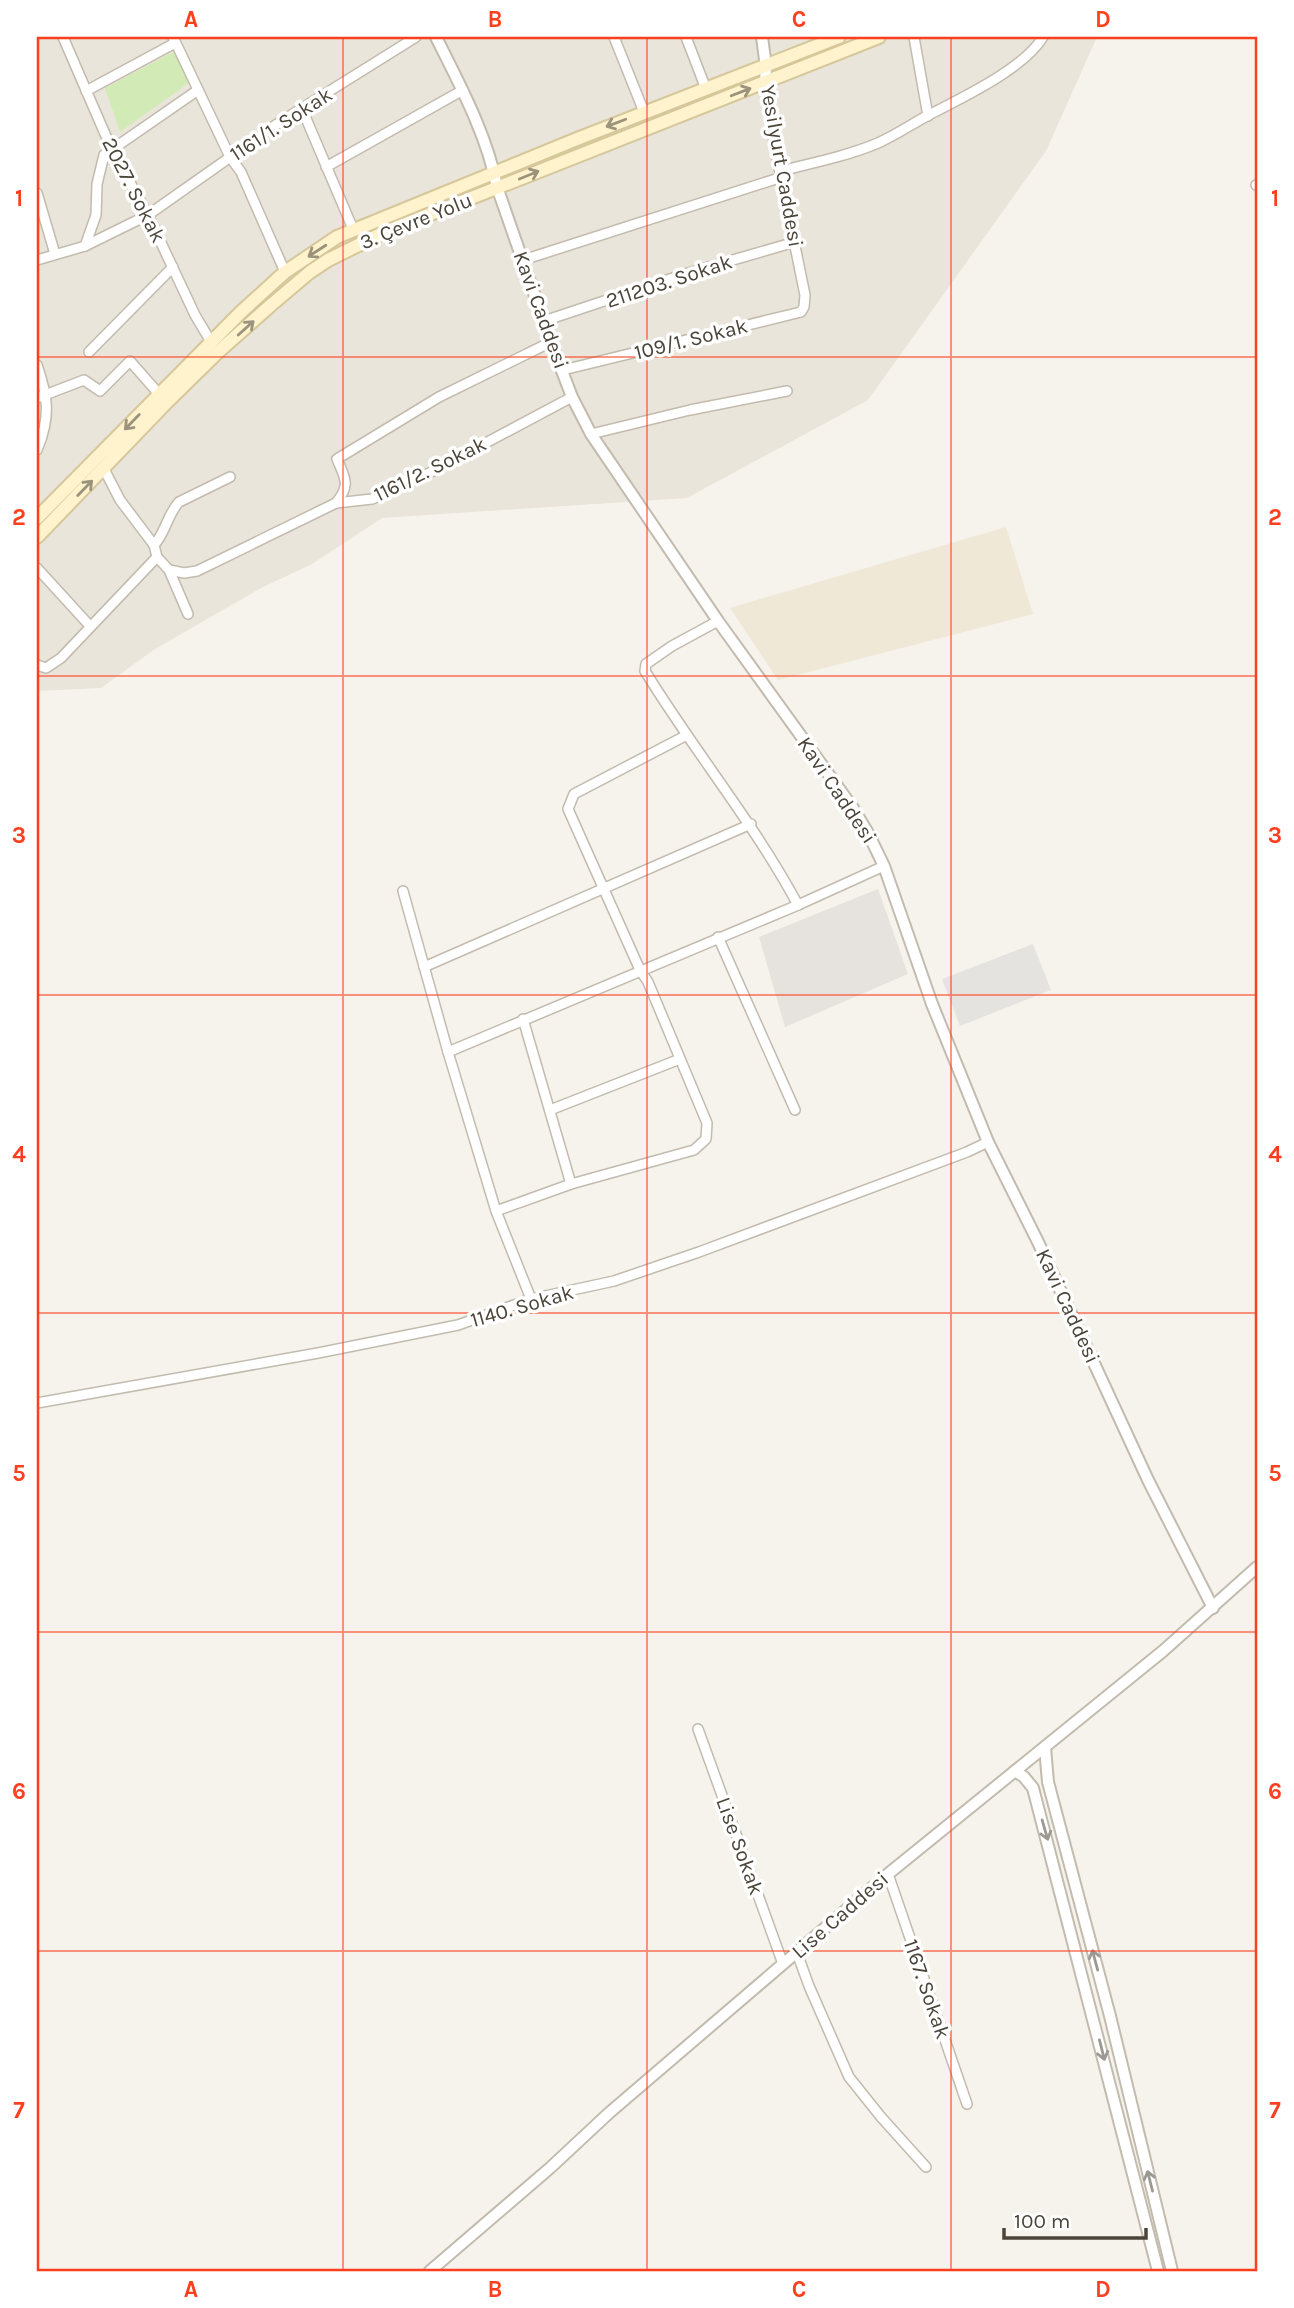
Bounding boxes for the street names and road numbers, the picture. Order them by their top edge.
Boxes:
street label: 1161/1. Sokak [225,82,337,166]
street label: Yesilyurt Caddesi [756,83,808,249]
street label: 2027. Sokak [97,133,171,247]
street label: 3. Çevre Yolu [356,188,476,254]
street label: Kavi Caddesi [509,248,573,372]
street label: 211203. Sokak [603,249,735,313]
street label: 109/1. Sokak [632,313,750,365]
street label: 1161/2. Sokak [370,431,490,507]
street label: Kavi Caddesi [793,732,881,848]
street label: Kavi Caddesi [1031,1245,1105,1367]
street label: 1140. Sokak [468,1280,577,1332]
street label: Lise Sokak [711,1794,769,1898]
street label: Lise Caddesi [787,1866,893,1964]
street label: 1167. Sokak [899,1936,955,2042]

